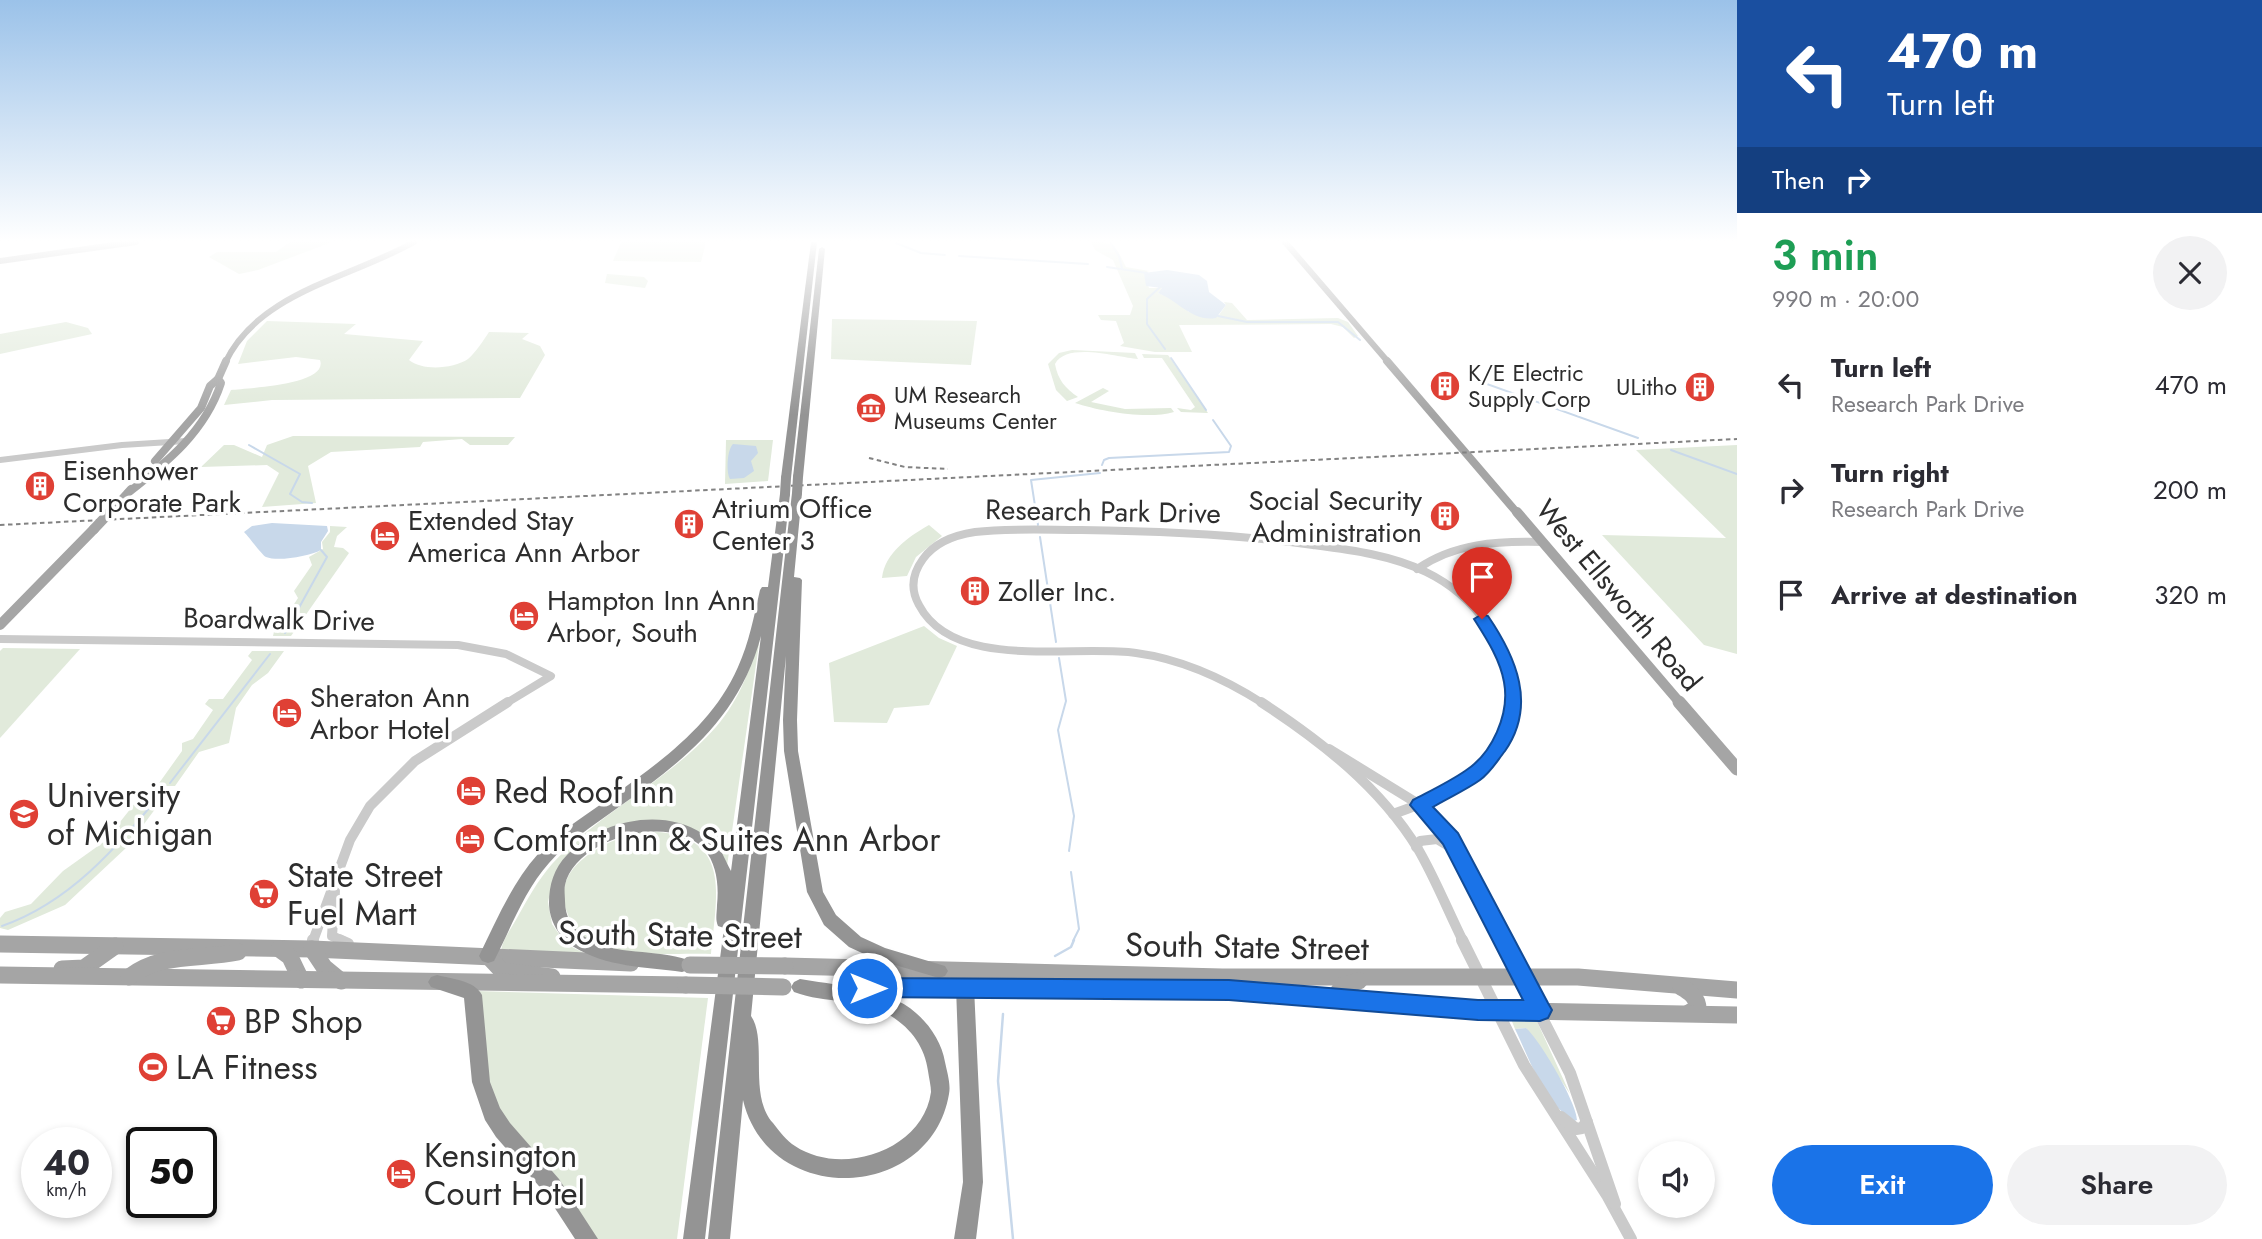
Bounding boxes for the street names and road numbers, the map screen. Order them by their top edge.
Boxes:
street label: Research Park Drive [985,489,1221,534]
street label: West Ellsworth Road [1526,490,1711,700]
street label: Boardwalk Drive [183,597,375,642]
street label: South State Street [558,909,802,960]
street label: South State Street [1125,921,1369,972]

